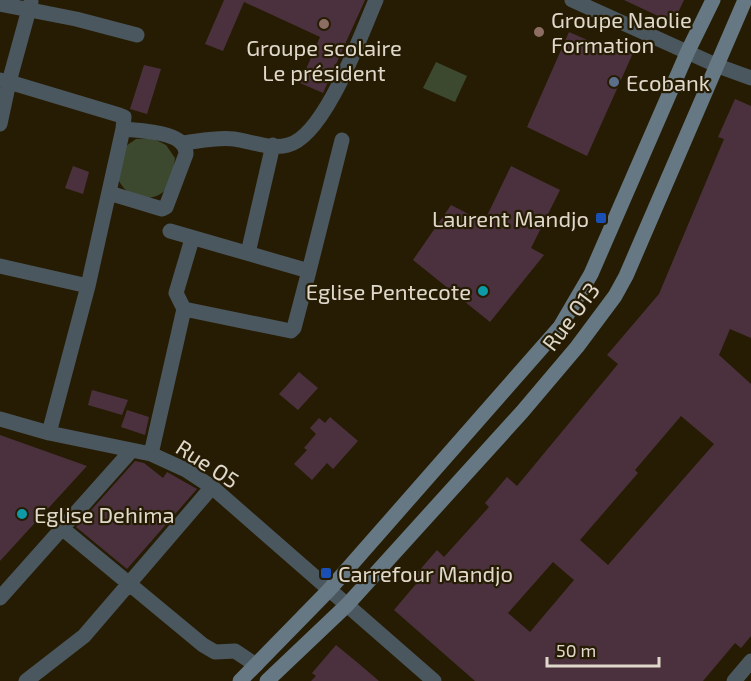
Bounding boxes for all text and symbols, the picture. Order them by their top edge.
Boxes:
place label: Groupe Naolie Formation [551,6,692,57]
marker: Groupe scolaire Le président [317,17,331,31]
marker: Groupe Naolie Formation [532,25,546,39]
place label: Groupe scolaire Le président [246,34,402,85]
place label: Ecobank [626,69,710,95]
marker: Ecobank [607,75,621,89]
place label: Laurent Mandjo [432,205,589,232]
marker: Laurent Mandjo [594,211,608,225]
street label: Rue O13 [536,277,604,355]
place label: Eglise Pentecote [306,278,471,304]
marker: Eglise Pentecote [476,284,490,298]
street label: Rue O5 [172,433,244,493]
place label: Eglise Dehima [34,501,175,527]
marker: Eglise Dehima [15,507,29,521]
place label: Carrefour Mandjo [338,560,513,587]
marker: Carrefour Mandjo [319,566,333,580]
scale bar [547,630,660,668]
text: 50 m [556,639,596,661]

